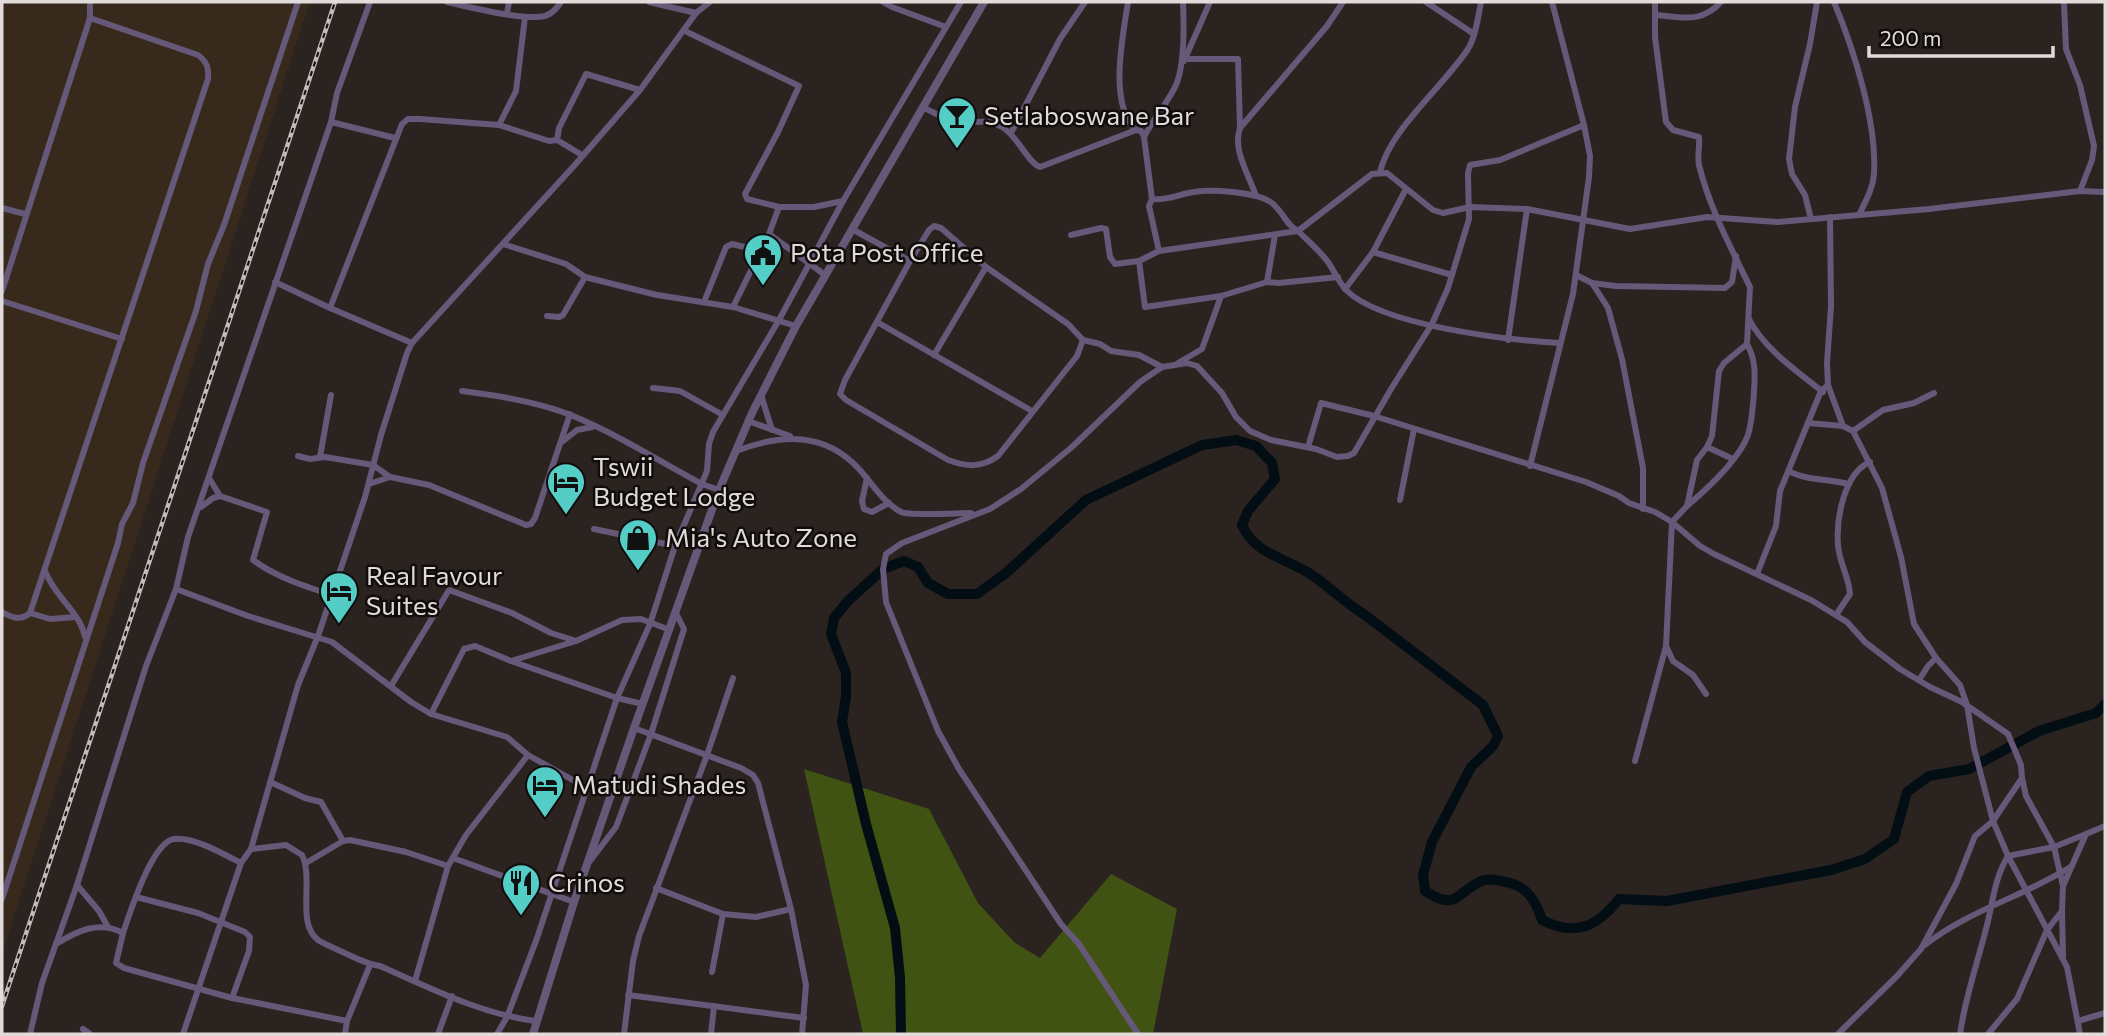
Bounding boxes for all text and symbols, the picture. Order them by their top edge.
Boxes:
scale bar [1869,14,2053,58]
text: 200 m [1880,25,1941,50]
bar icon: Setlaboswane Bar [936,95,978,150]
place label: Setlaboswane Bar [984,99,1194,130]
public building icon: Pota Post Office [742,232,784,287]
place label: Pota Post Office [790,236,983,267]
place label: Tswii Budget Lodge [593,450,755,511]
hotel icon: Tswii Budget Lodge [545,461,587,516]
shop icon: Mia's Auto Zone [617,517,659,572]
place label: Mia's Auto Zone [665,521,857,552]
place label: Real Favour Suites [366,559,502,620]
hotel icon: Real Favour Suites [318,570,360,625]
hotel icon: Matudi Shades [524,764,566,819]
place label: Matudi Shades [572,768,746,799]
restaurant icon: Crinos [500,862,542,917]
place label: Crinos [548,866,625,897]

